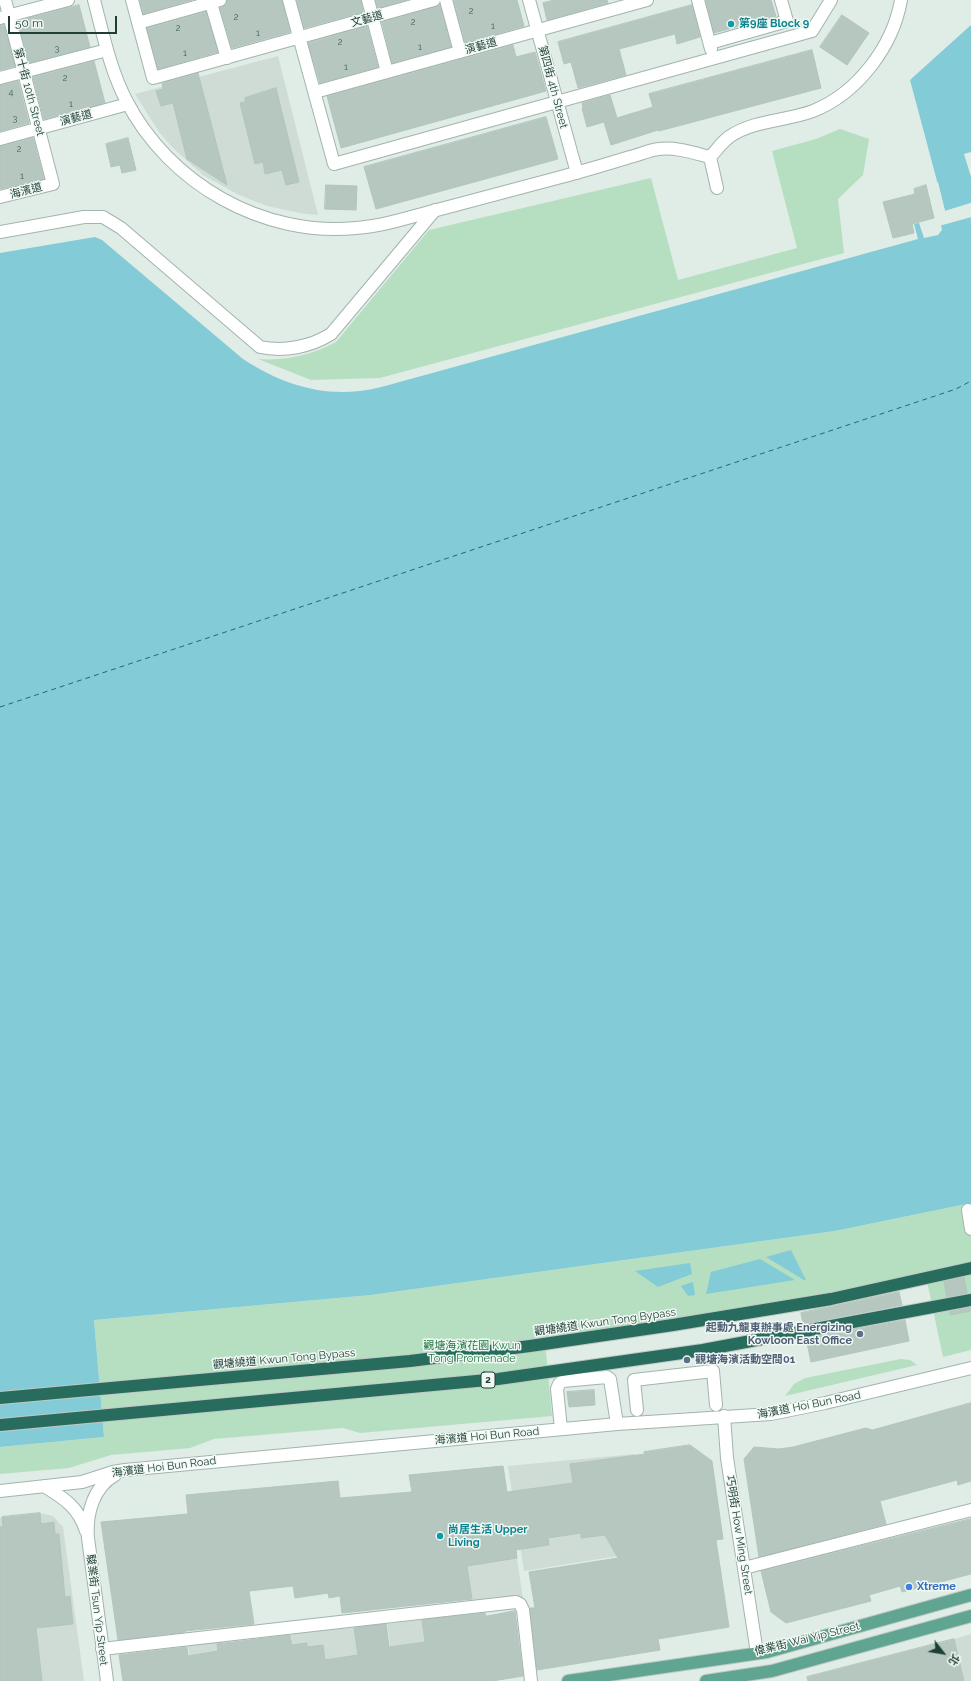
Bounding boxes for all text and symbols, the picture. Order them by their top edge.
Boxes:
house number: 2 [469,6,473,16]
scale bar [10,8,119,34]
street label: 文藝道 [349,8,385,30]
house number: 2 [234,12,238,22]
text: 50 m [15,16,43,30]
house number: 2 [411,17,415,27]
place label: 第9座 Block 9 [739,17,809,31]
marker: 第9座 Block 9 [726,19,736,29]
house number: 1 [491,21,495,31]
house number: 2 [176,23,180,33]
house number: 1 [256,28,260,38]
street label: 演藝道 [463,35,499,57]
house number: 2 [338,37,342,47]
house number: 1 [418,42,422,52]
house number: 3 [55,43,59,53]
street label: 第四街 4th Street [536,44,570,130]
street label: 第十街 10th Street [11,47,47,137]
house number: 1 [183,48,187,58]
house number: 1 [344,62,348,72]
house number: 2 [63,73,67,83]
house number: 4 [9,87,13,97]
house number: 1 [69,99,73,109]
street label: 演藝道 [58,107,94,129]
house number: 3 [13,113,17,123]
house number: 2 [17,144,21,154]
house number: 1 [20,171,24,181]
street label: 海濱道 [8,180,44,202]
street label: 觀塘繞道 Kwun Tong Bypass [533,1306,677,1338]
place label: 起動九龍東辦事處 Energizing Kowloon East Office [706,1321,852,1347]
marker: 起動九龍東辦事處 Energizing Kowloon East Office [855,1329,865,1339]
park label: 觀塘海濱花園 Kwun Tong Promenade [423,1339,521,1365]
street label: 觀塘繞道 Kwun Tong Bypass [212,1346,356,1372]
place label: 觀塘海濱活動空間01 [695,1353,795,1367]
marker: 觀塘海濱活動空間01 [682,1355,692,1365]
road number: 2 [481,1372,495,1388]
street label: 海濱道 Hoi Bun Road [756,1388,862,1422]
street label: 海濱道 Hoi Bun Road [434,1425,540,1447]
street label: 海濱道 Hoi Bun Road [111,1454,217,1480]
street label: 巧明街 How Ming Street [723,1474,755,1596]
place label: 尚居生活 Upper Living [448,1523,528,1549]
marker: 尚居生活 Upper Living [435,1531,445,1541]
street label: 駿業街 Tsun Yip Street [84,1554,110,1666]
place label: Xtreme [917,1580,956,1594]
marker: Xtreme [904,1582,914,1592]
street label: 偉業街 Wai Yip Street [753,1620,861,1658]
north arrow [923,1633,963,1673]
text: 北 [945,1651,962,1668]

